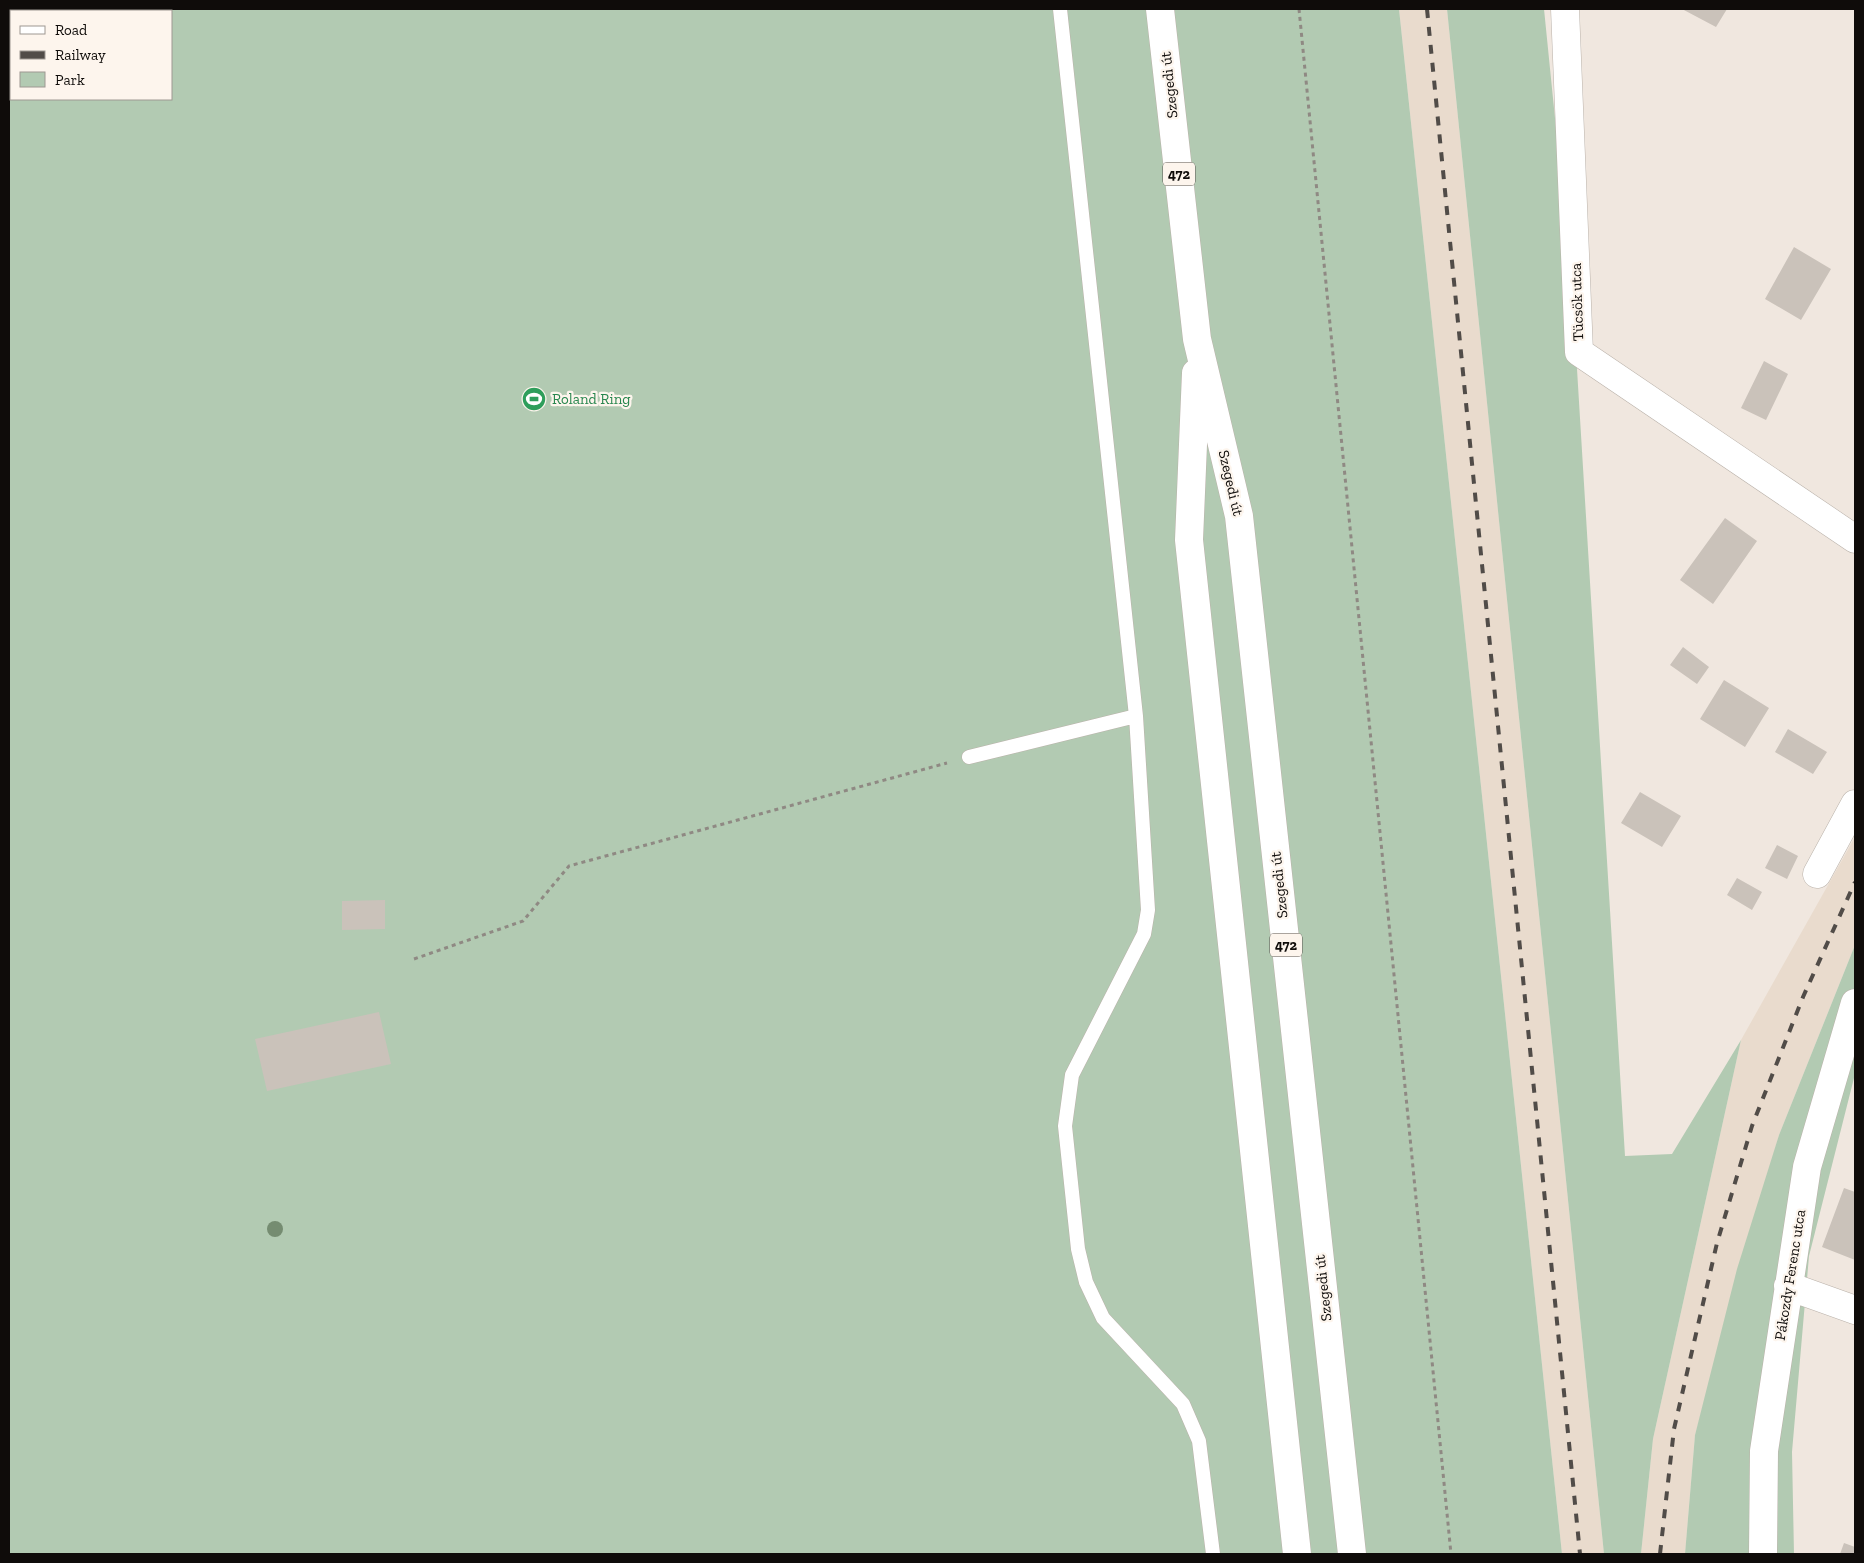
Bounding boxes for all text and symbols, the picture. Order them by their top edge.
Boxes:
legend [10,10,172,100]
text: Road [55,21,88,39]
text: Railway [55,46,106,64]
street label: Szegedi út [1157,50,1181,119]
text: Park [55,71,85,89]
road number: 472 [1163,162,1195,185]
street label: Tücsök utca [1567,263,1587,341]
sports icon: Roland Ring [521,386,547,412]
place label: Roland Ring [552,390,631,408]
street label: Szegedi út [1215,448,1247,518]
street label: Szegedi út [1267,850,1291,919]
road number: 472 [1270,934,1302,956]
street label: Pákozdy Ferenc utca [1771,1208,1809,1342]
street label: Szegedi út [1311,1253,1335,1322]

